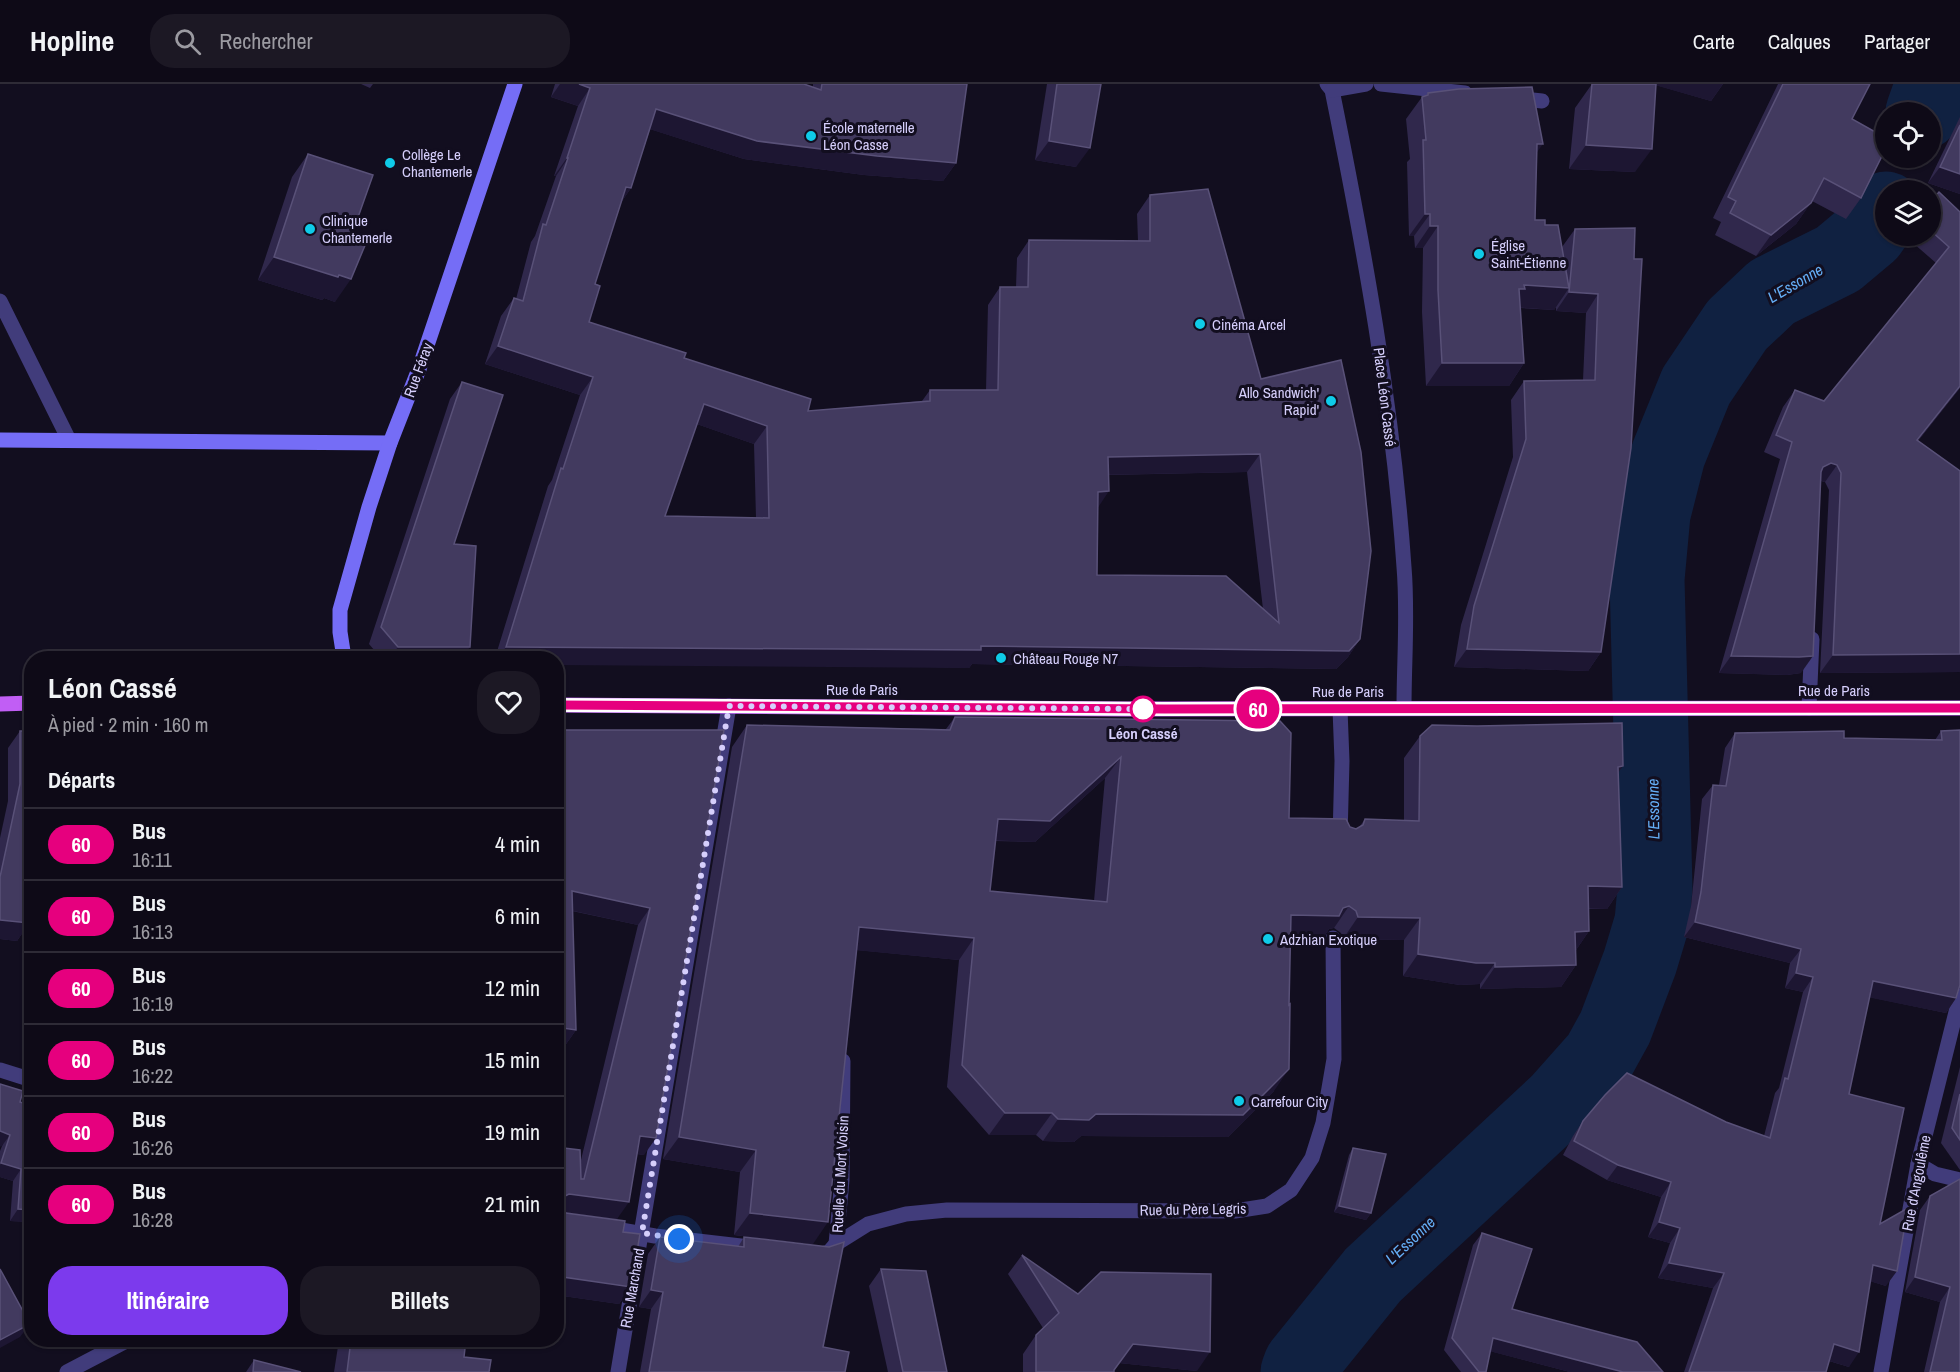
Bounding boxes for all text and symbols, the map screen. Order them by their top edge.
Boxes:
search box [150,14,570,68]
text: Hopline [30,22,114,60]
icon: search [171,25,204,58]
text: Rechercher [219,26,312,56]
text: Carte [1693,27,1735,56]
text: Calques [1768,27,1831,56]
text: Partager [1864,27,1930,56]
map controls [1875,102,1941,246]
button: locate [1875,102,1941,168]
place label: École maternelle Léon Casse [823,117,915,155]
marker: École maternelle Léon Casse [804,129,818,143]
place label: Collège Le Chantemerle [402,144,473,182]
marker: Collège Le Chantemerle [383,156,397,170]
button: layers [1875,180,1941,246]
place label: Clinique Chantemerle [322,210,393,248]
marker: Clinique Chantemerle [303,222,317,236]
place label: Église Saint-Étienne [1491,235,1566,273]
marker: Église Saint-Étienne [1472,247,1486,261]
water label: L'Essonne [1763,258,1827,308]
place label: Cinéma Arcel [1212,314,1286,335]
marker: Cinéma Arcel [1193,317,1207,331]
street label: Rue Féray [398,339,438,400]
street label: Place Léon Cassé [1368,346,1402,448]
place label: Allo Sandwich' Rapid' [1238,382,1319,420]
marker: Allo Sandwich' Rapid' [1324,394,1338,408]
place label: Château Rouge N7 [1013,648,1118,669]
marker: Château Rouge N7 [994,651,1008,665]
text: Léon Cassé [48,669,177,707]
button: heart [477,671,540,734]
street label: Rue de Paris [826,679,898,700]
street label: Rue de Paris [1798,680,1870,701]
street label: Rue de Paris [1312,681,1384,702]
line badge: 60 [1231,690,1285,728]
text: 60 [1248,695,1268,724]
marker: Léon Cassé [1130,696,1156,722]
text: À pied · 2 min · 160 m [48,711,208,738]
place label: Léon Cassé [1108,723,1178,744]
text: Départs [48,765,115,795]
water label: L'Essonne [1641,778,1665,840]
text: Bus [132,816,166,846]
text: 4 min [495,829,540,859]
text: 60 [71,830,91,859]
text: 16:11 [132,846,172,873]
text: Bus [132,888,166,918]
text: 6 min [495,901,540,931]
text: 60 [71,902,91,931]
text: 16:13 [132,918,173,945]
place label: Adzhian Exotique [1279,929,1377,950]
marker: Adzhian Exotique [1261,932,1275,946]
text: Bus [132,960,166,990]
text: 12 min [485,973,540,1003]
text: 60 [71,974,91,1003]
text: 16:19 [132,990,173,1017]
text: Bus [132,1032,166,1062]
text: 15 min [485,1045,540,1075]
text: 60 [71,1046,91,1075]
text: 16:22 [132,1062,173,1089]
place label: Carrefour City [1251,1091,1329,1112]
marker: Carrefour City [1232,1094,1246,1108]
text: Bus [132,1104,166,1134]
street label: Ruelle du Mort Voisin [826,1115,854,1233]
text: 19 min [485,1117,540,1147]
text: 60 [71,1118,91,1147]
street label: Rue d'Angoulême [1896,1133,1936,1233]
text: 16:26 [132,1134,173,1161]
text: Bus [132,1176,166,1206]
text: 21 min [485,1189,540,1219]
text: 60 [71,1190,91,1219]
street label: Rue du Père Legris [1139,1198,1247,1220]
text: 16:28 [132,1206,173,1233]
water label: L'Essonne [1380,1211,1440,1269]
your location [664,1224,694,1254]
street label: Rue Marchand [615,1246,649,1330]
button: Itinéraire [48,1266,288,1335]
button: Billets [300,1266,540,1335]

